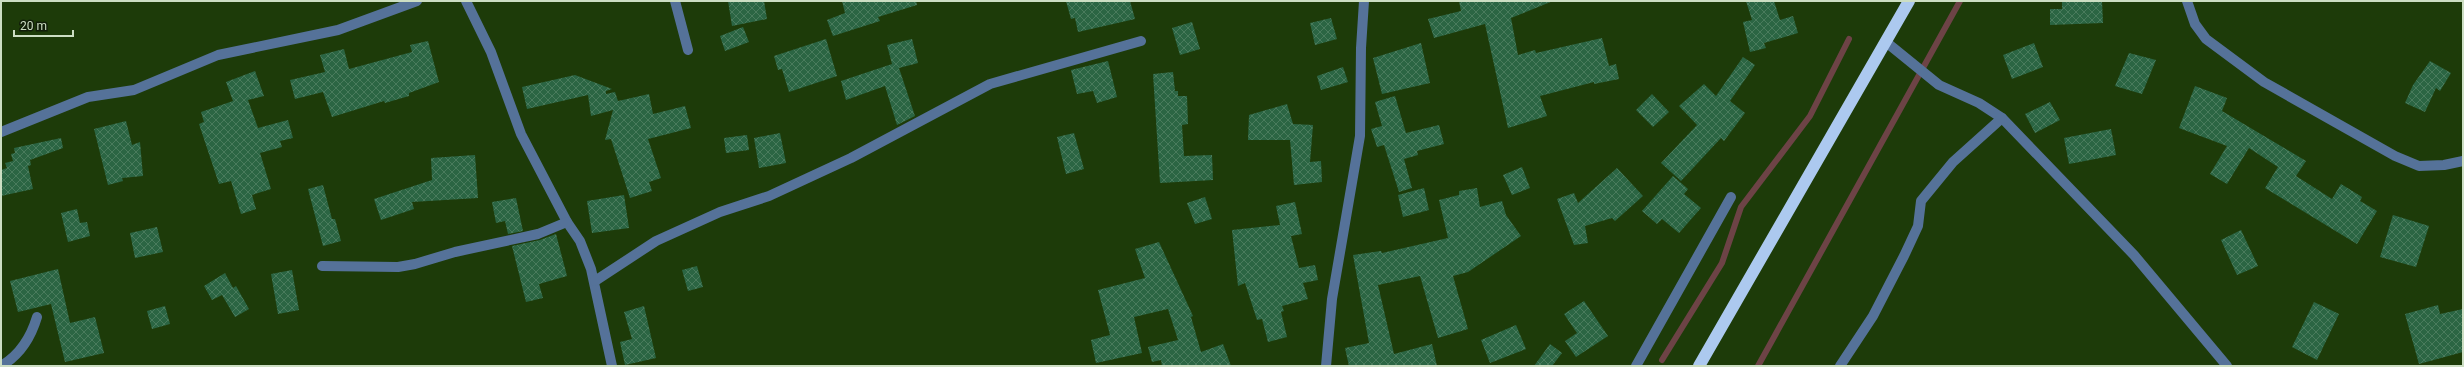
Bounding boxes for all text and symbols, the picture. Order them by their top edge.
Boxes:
scale bar [14,12,73,38]
text: 20 m [20,19,47,33]

